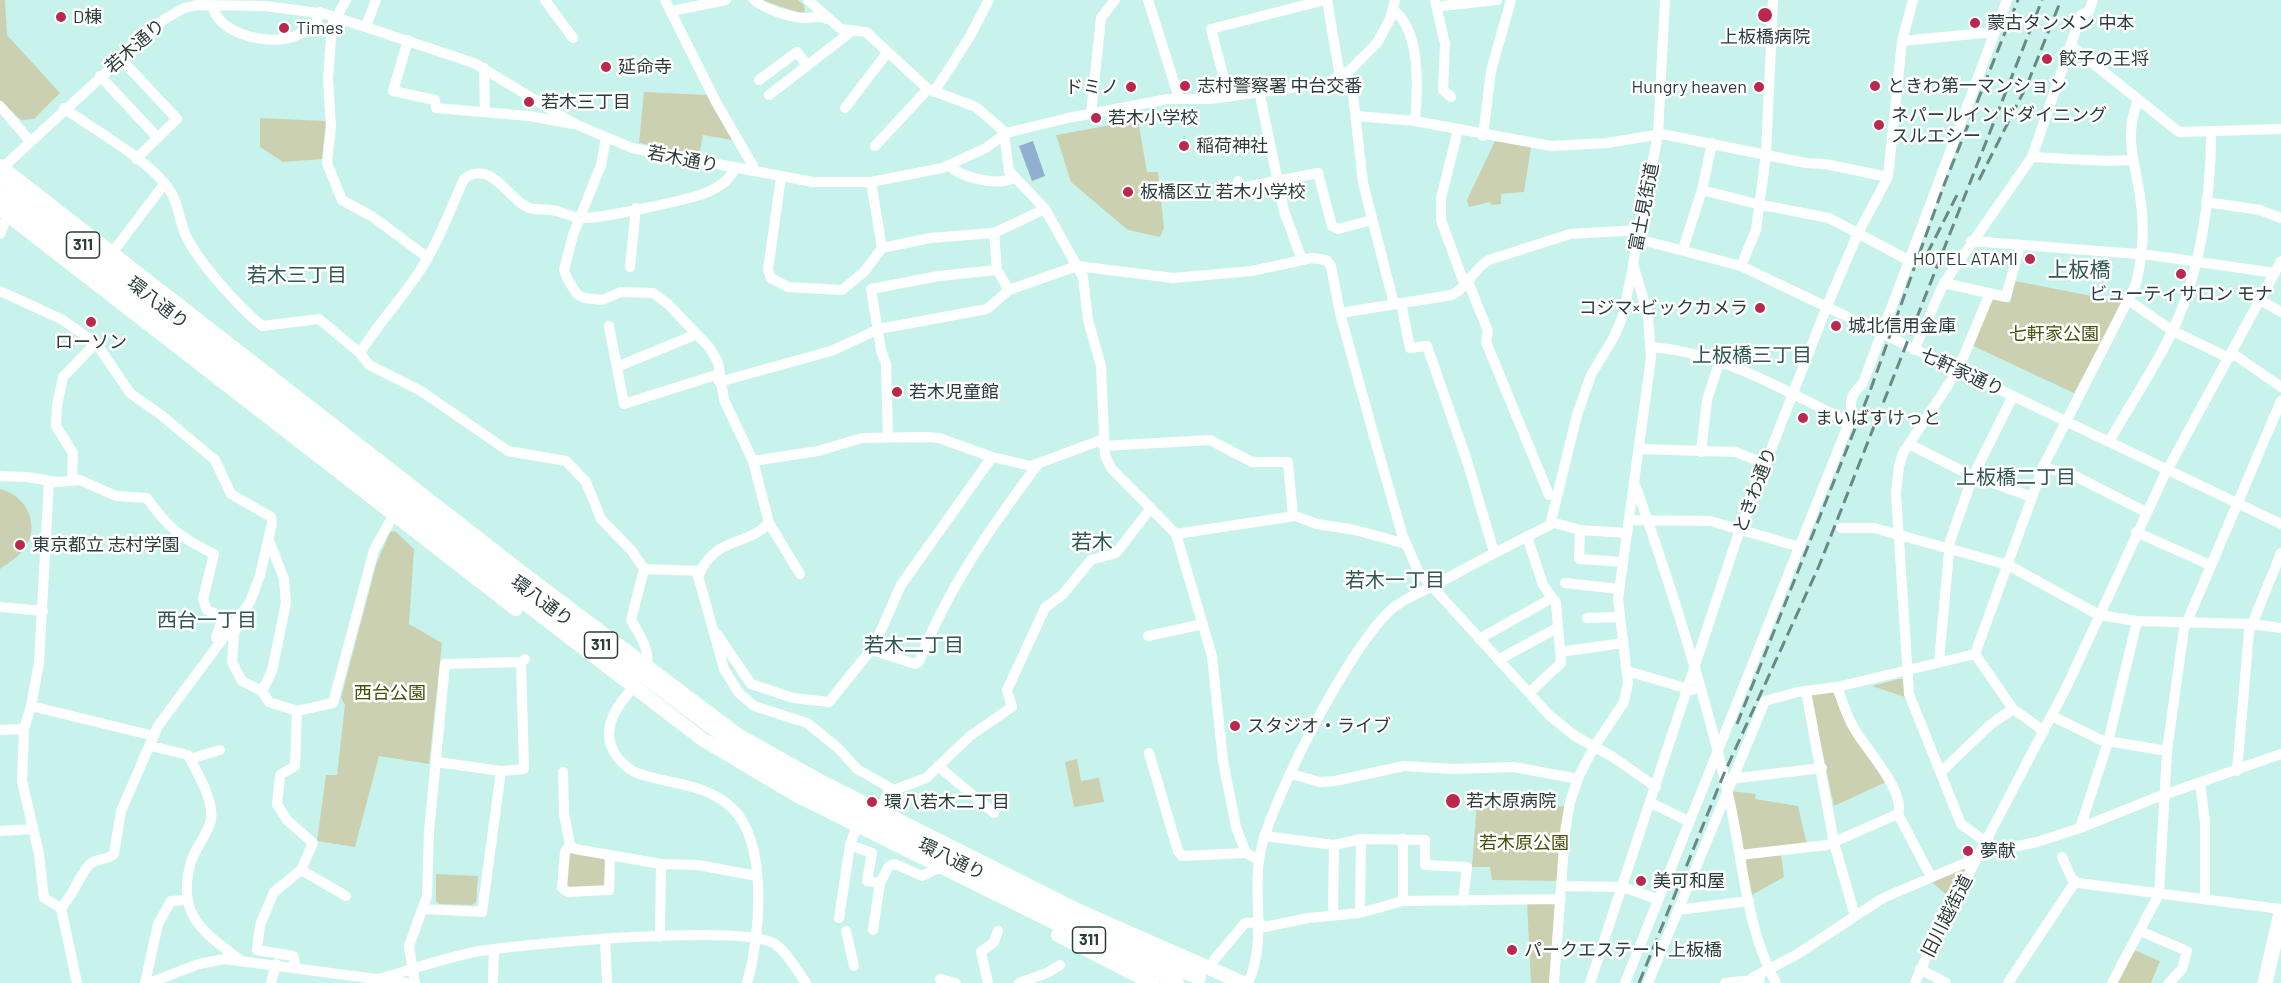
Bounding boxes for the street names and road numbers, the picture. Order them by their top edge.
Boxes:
street label: 若木通り [101,14,169,78]
street label: 若木通り [646,142,720,176]
street label: 富士見街道 [1625,161,1663,253]
road number: 311 [66,232,100,258]
street label: 環八通り [123,272,193,334]
street label: 七軒家通り [1917,343,2007,401]
street label: ときわ通り [1729,444,1781,536]
street label: 環八通り [507,571,577,631]
road number: 311 [584,632,618,658]
street label: 環八通り [915,834,989,884]
street label: 旧川越街道 [1917,871,1977,961]
road number: 311 [1072,927,1106,953]

